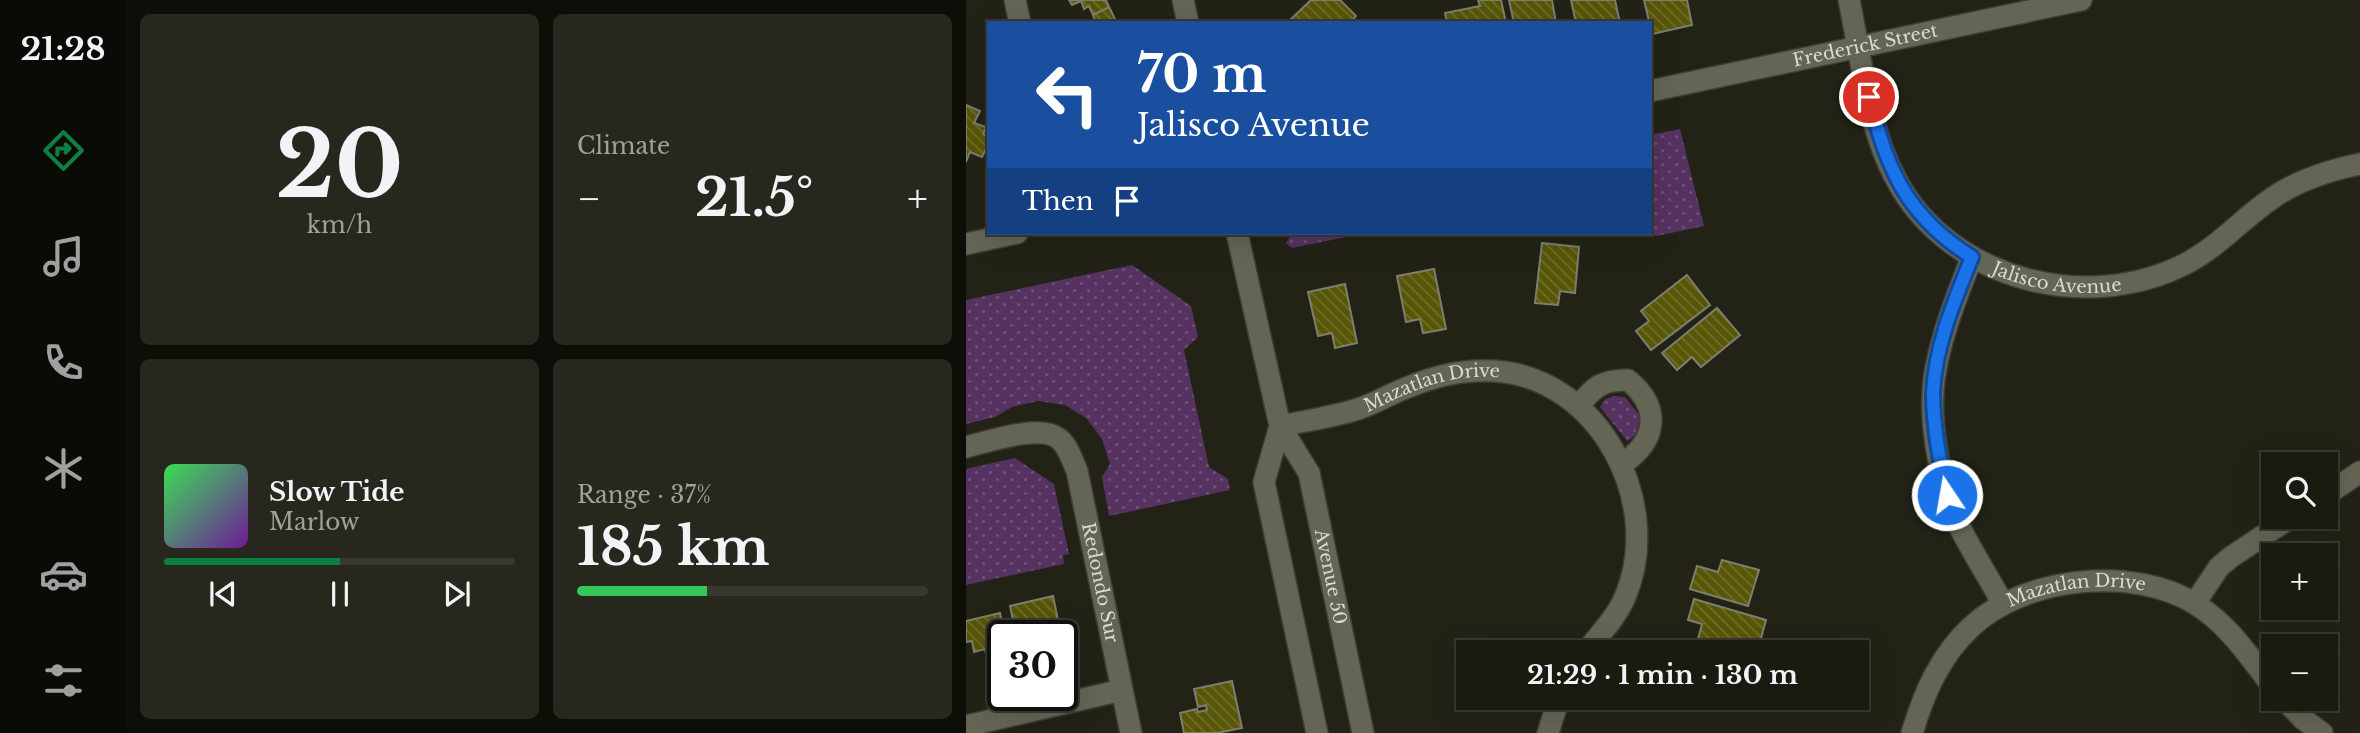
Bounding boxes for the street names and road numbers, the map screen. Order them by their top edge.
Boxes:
street label: Frederick Street [1791,19,1940,72]
street label: Jalisco Avenue [1987,256,2123,298]
street label: Mazatlan Drive [1361,360,1501,417]
street label: Redondo Sur [1077,521,1123,645]
street label: Avenue 50 [1310,526,1351,626]
street label: Mazatlan Drive [2003,570,2148,612]

